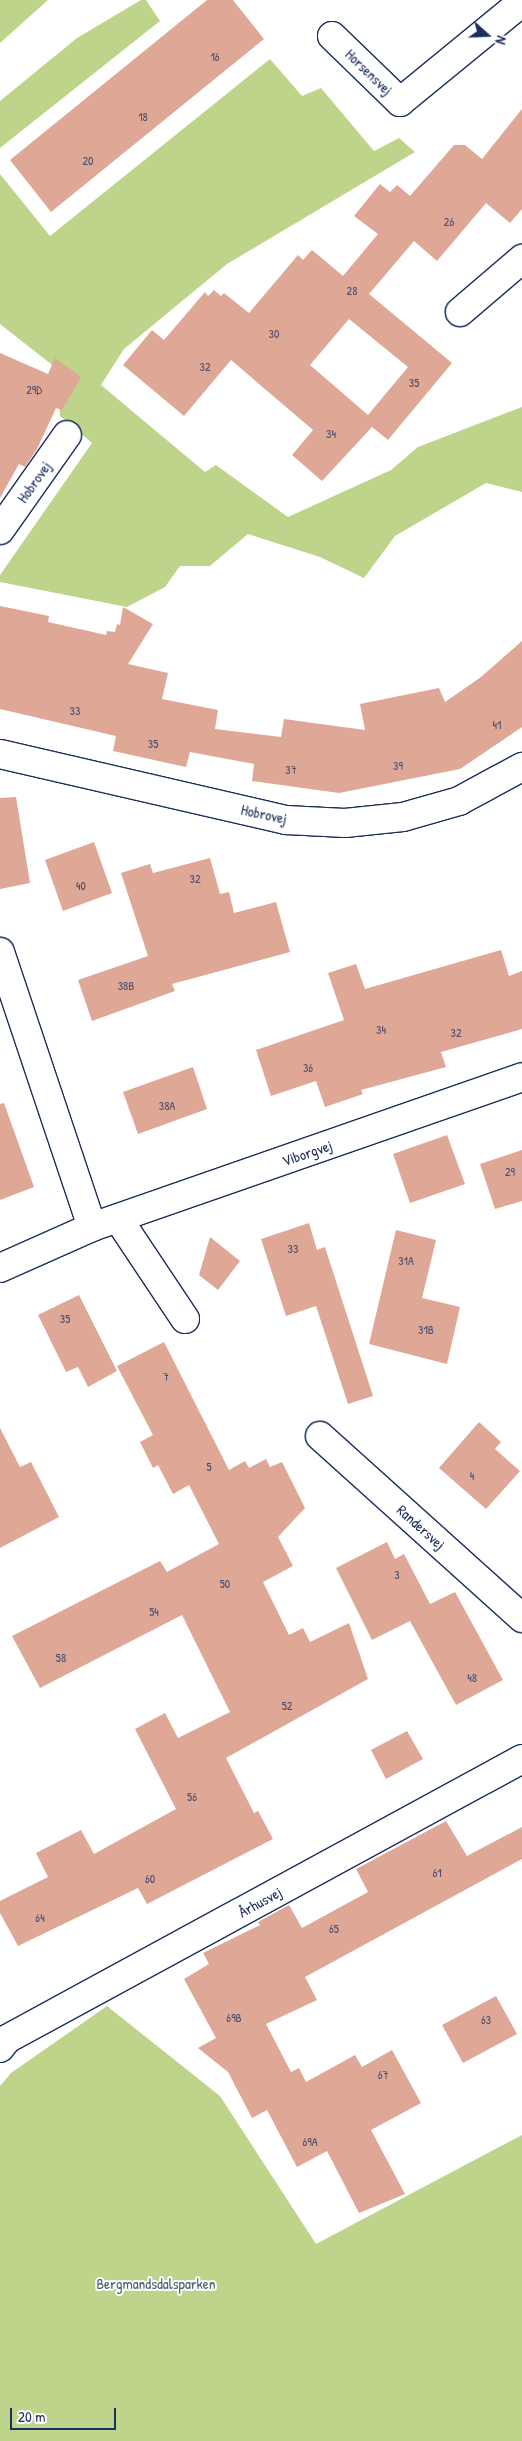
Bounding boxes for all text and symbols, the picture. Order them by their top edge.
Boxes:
north arrow [462,10,512,60]
text: N [491,34,512,47]
street label: Horsensvej [342,45,396,99]
house number: 16 [210,50,220,64]
house number: 18 [138,110,148,124]
house number: 20 [83,154,93,168]
house number: 26 [444,215,454,229]
house number: 28 [347,284,357,298]
house number: 30 [269,327,279,341]
house number: 32 [200,360,210,374]
house number: 35 [409,376,419,390]
house number: 29D [26,383,42,397]
house number: 34 [326,427,336,441]
street label: Hobrovej [13,458,55,506]
house number: 33 [70,704,80,718]
house number: 41 [493,718,501,732]
house number: 35 [148,737,158,751]
house number: 39 [393,759,403,773]
house number: 37 [285,763,297,777]
street label: Hobrovej [239,800,289,828]
house number: 32 [190,872,200,886]
house number: 40 [76,879,86,893]
house number: 38B [118,979,134,993]
house number: 34 [376,1023,386,1037]
house number: 32 [451,1026,461,1040]
house number: 36 [303,1061,313,1075]
house number: 38A [159,1099,175,1113]
street label: Viborgvej [280,1136,334,1170]
house number: 29 [505,1165,515,1179]
house number: 33 [288,1242,298,1256]
house number: 31A [398,1254,414,1268]
house number: 35 [60,1312,70,1326]
house number: 31B [418,1323,434,1337]
house number: 7 [163,1370,169,1384]
house number: 5 [206,1460,212,1474]
house number: 4 [470,1469,474,1483]
street label: Randersvej [393,1501,449,1553]
house number: 3 [394,1568,400,1582]
house number: 50 [220,1577,230,1591]
house number: 54 [149,1605,159,1619]
house number: 58 [56,1651,66,1665]
house number: 48 [467,1671,477,1685]
house number: 52 [282,1699,292,1713]
house number: 56 [187,1790,197,1804]
house number: 61 [432,1866,442,1880]
house number: 60 [145,1872,155,1886]
street label: Århusvej [235,1883,285,1921]
house number: 64 [35,1911,45,1925]
house number: 65 [329,1922,339,1936]
house number: 69B [226,2011,242,2025]
house number: 63 [481,2013,491,2027]
house number: 67 [378,2068,388,2082]
house number: 69A [302,2135,318,2149]
park label: Bergmandsdalsparken [96,2275,216,2293]
scale bar [12,2398,119,2430]
text: 20 m [18,2406,45,2427]

